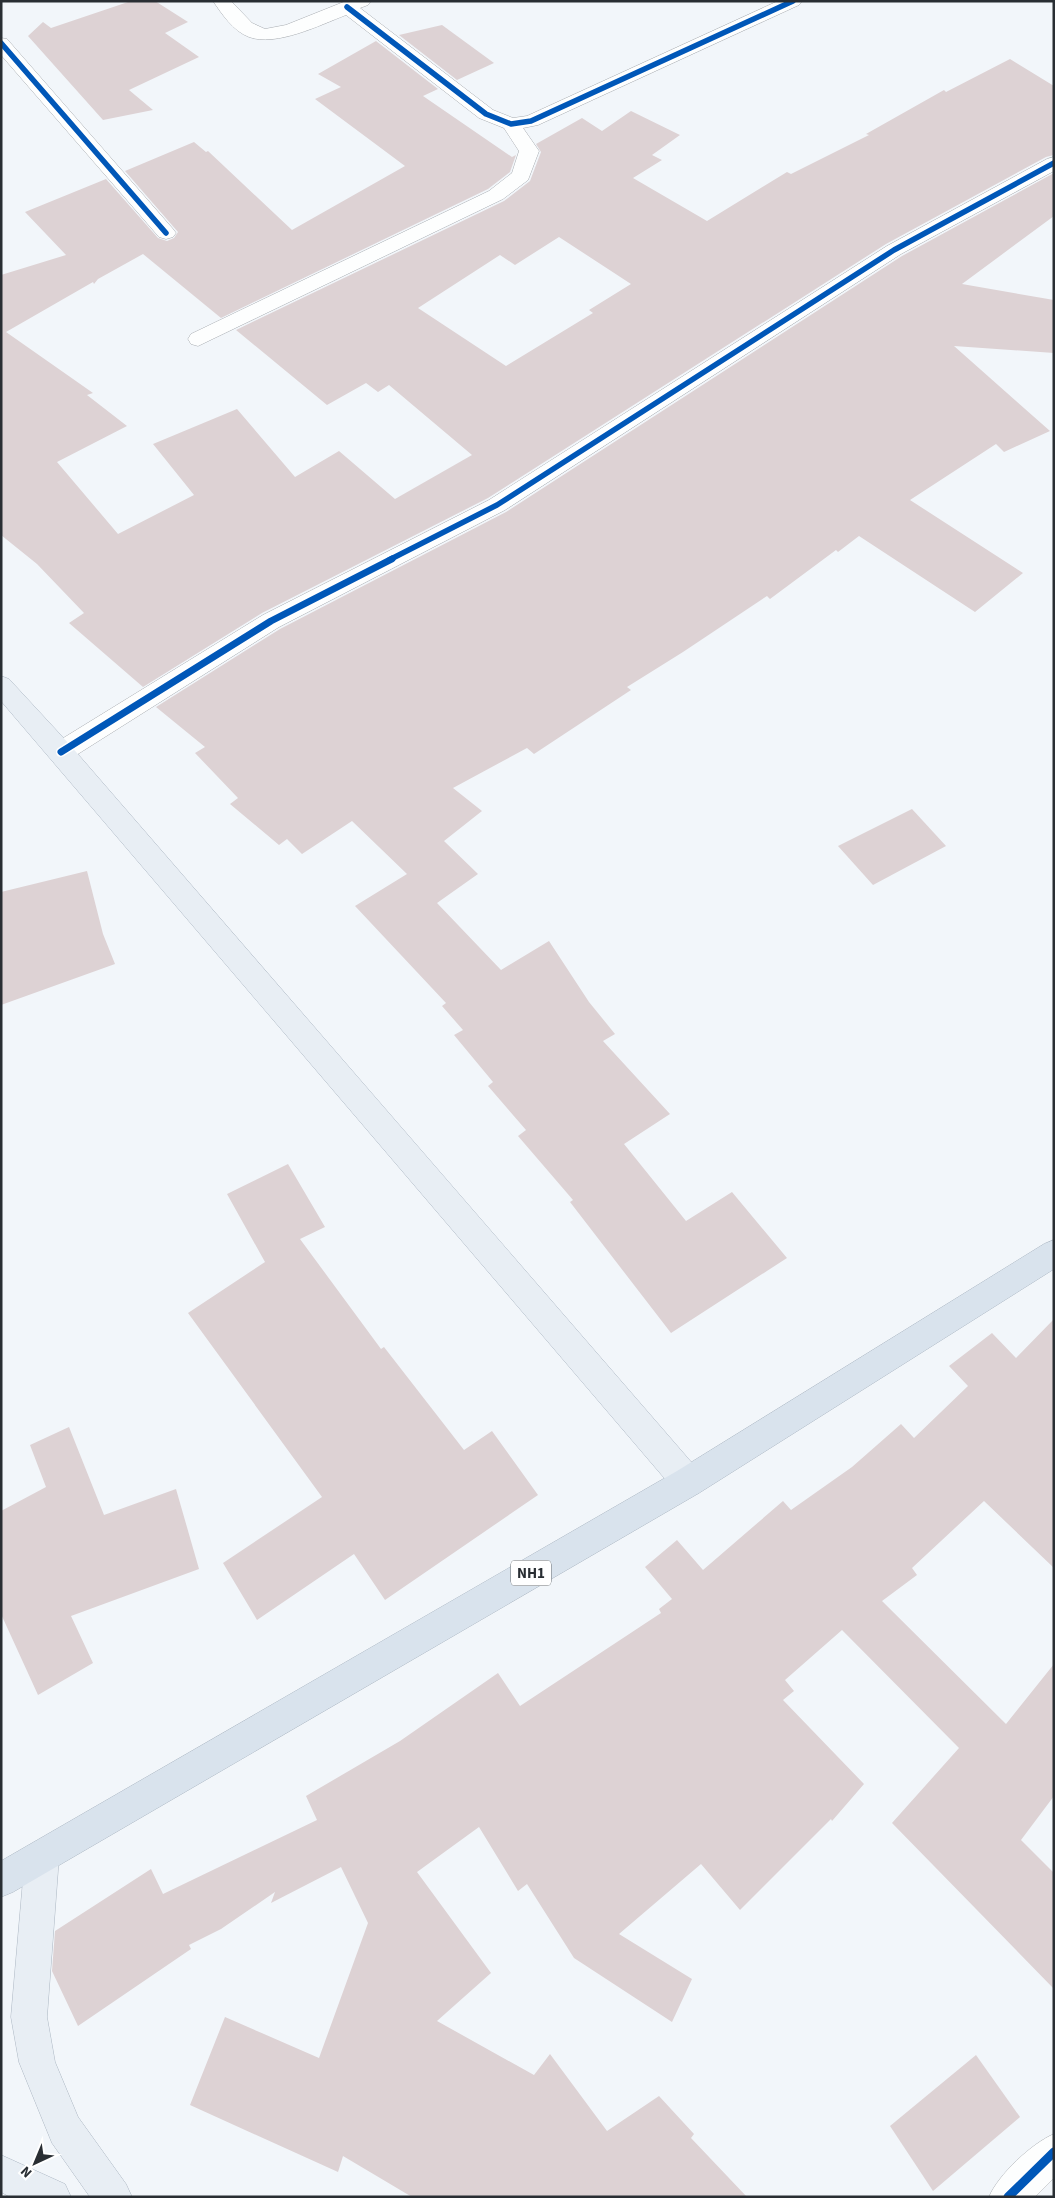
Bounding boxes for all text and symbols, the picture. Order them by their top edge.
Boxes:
road number: NH1 [511,1560,551,1586]
north arrow [10,2138,60,2188]
text: N [16,2161,37,2182]

